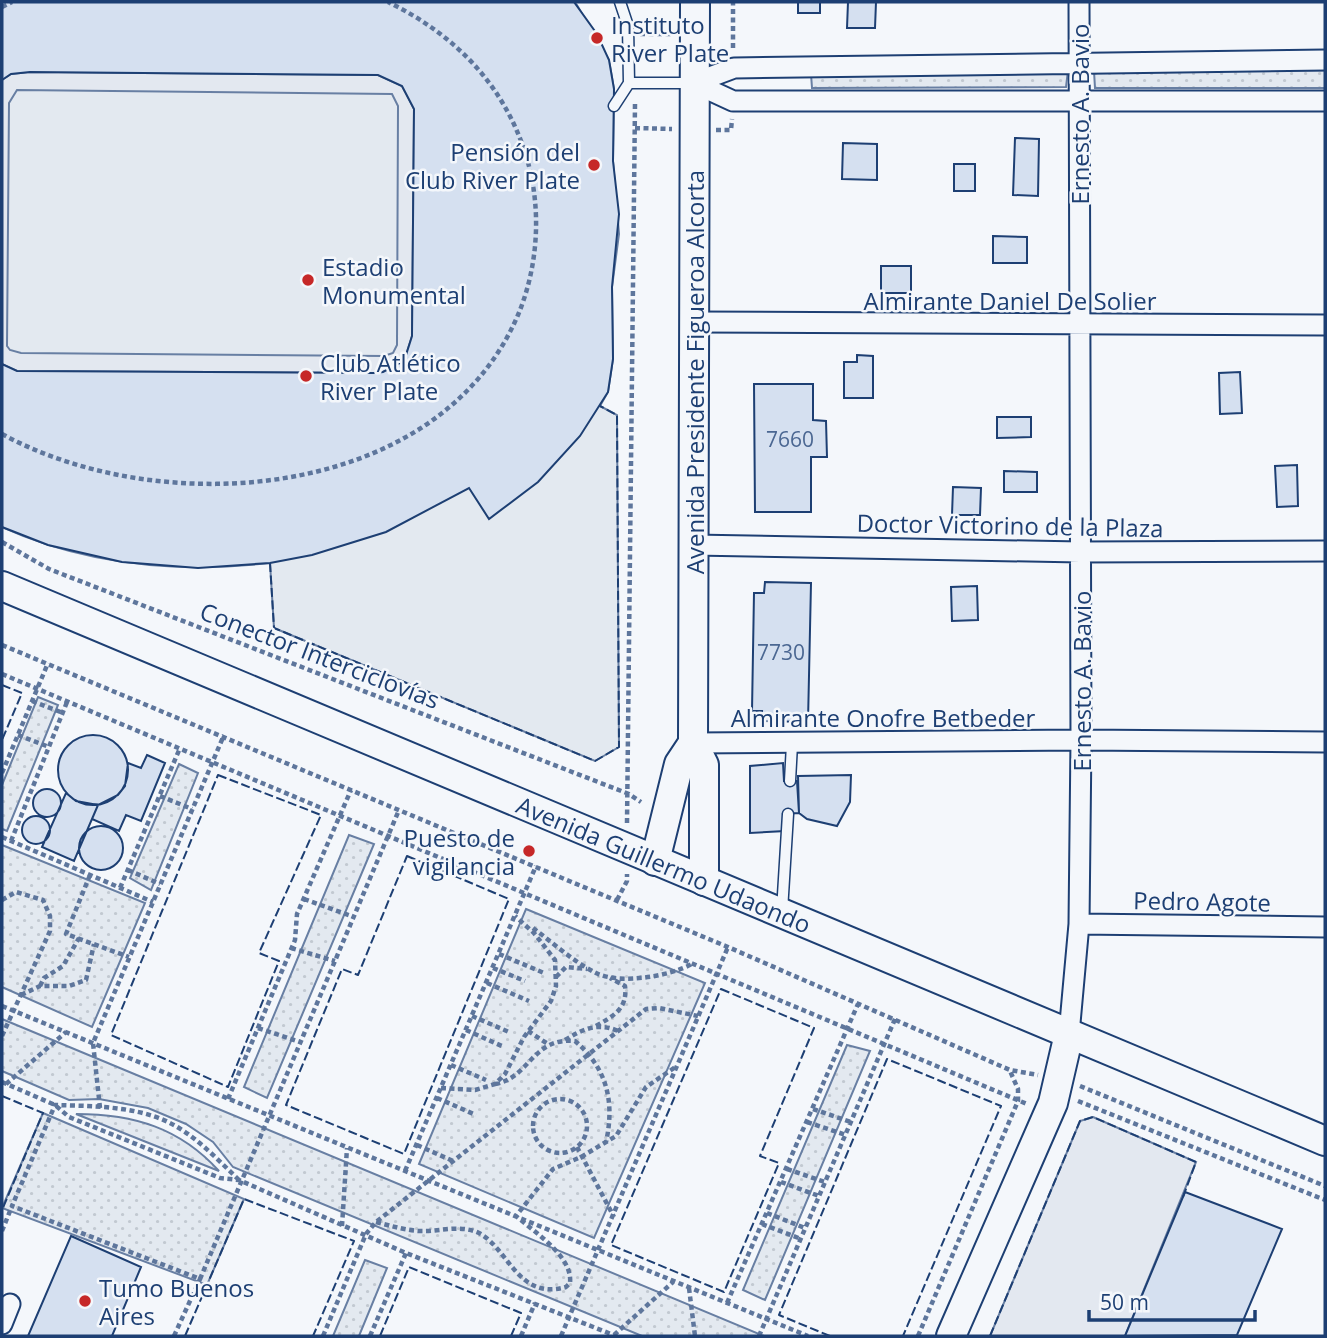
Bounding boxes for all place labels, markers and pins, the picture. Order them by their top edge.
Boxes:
place label: Instituto River Plate [611,8,729,69]
marker: Instituto River Plate [589,30,605,46]
place label: Pensión del Club River Plate [405,135,580,196]
marker: Pensión del Club River Plate [586,157,602,173]
place label: Estadio Monumental [322,250,466,311]
marker: Estadio Monumental [300,272,316,288]
place label: Club Atlético River Plate [320,346,461,407]
marker: Club Atlético River Plate [298,368,314,384]
place label: Puesto de vigilancia [404,821,515,882]
marker: Puesto de vigilancia [521,843,537,859]
place label: Tumo Buenos Aires [99,1271,254,1332]
marker: Tumo Buenos Aires [77,1293,93,1309]

